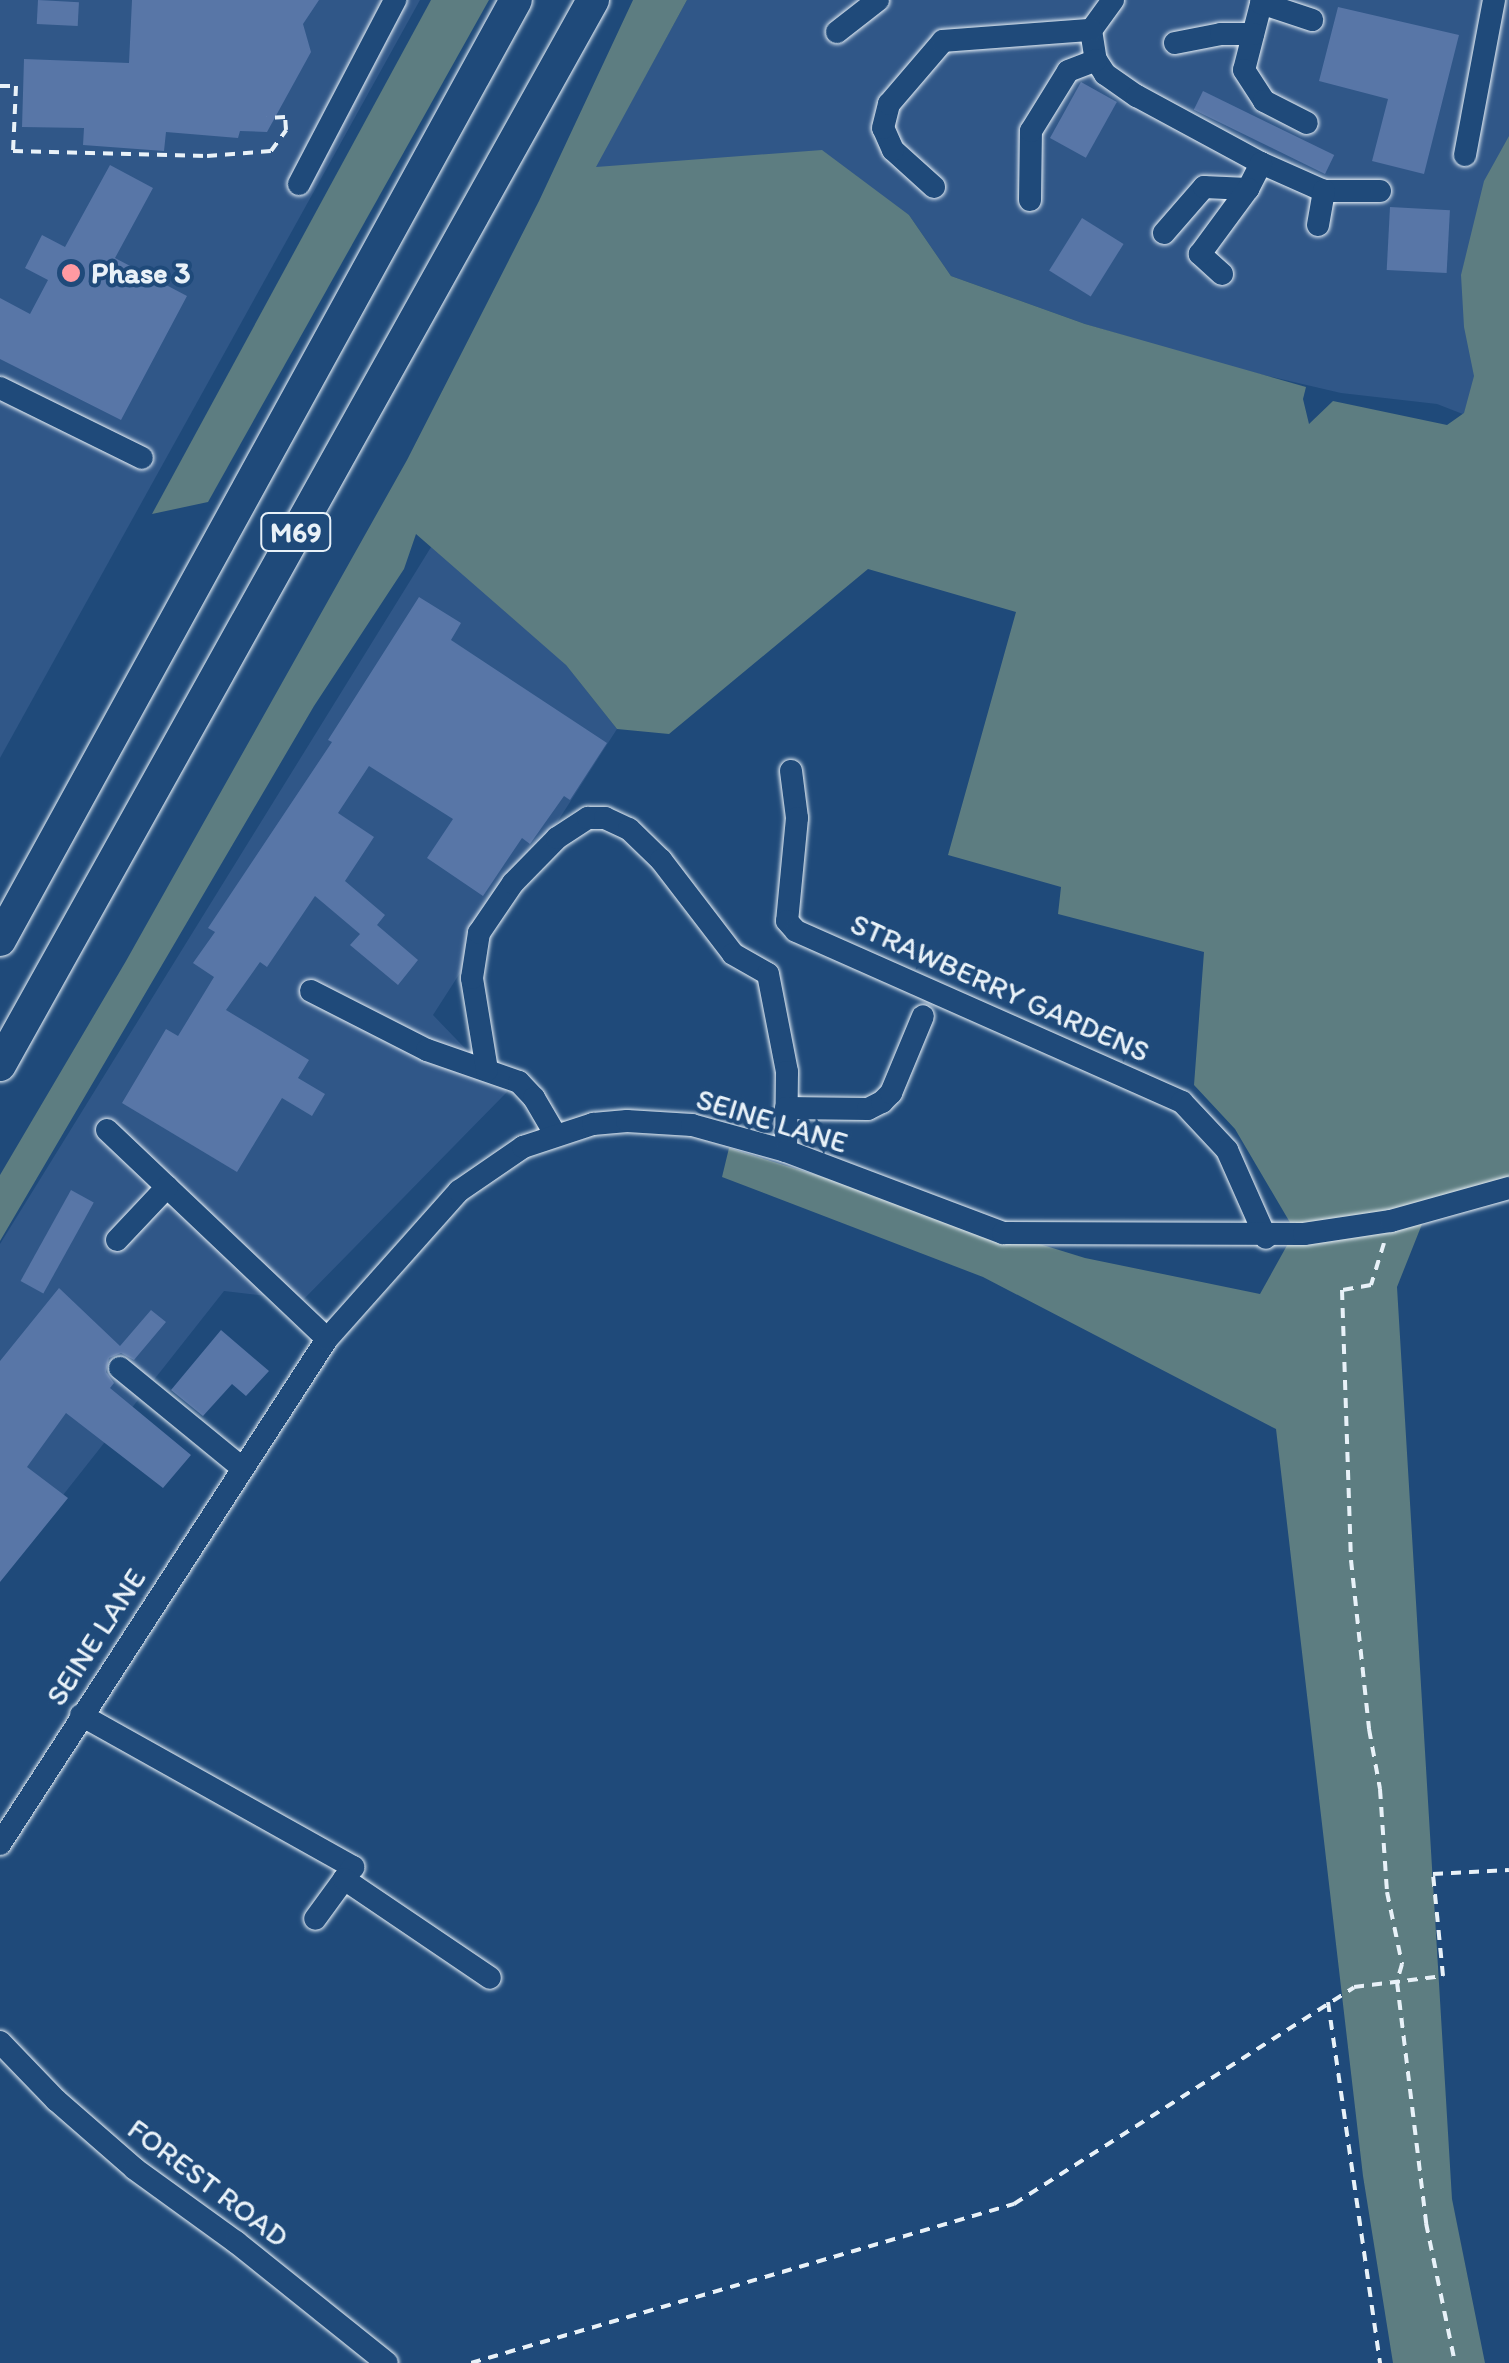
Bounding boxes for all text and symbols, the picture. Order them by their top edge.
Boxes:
place label: Phase 3 [91,255,191,291]
marker: Phase 3 [60,262,82,284]
road number: M69 [258,509,334,555]
street label: STRAWBERRY GARDENS [844,905,1156,1071]
street label: SEINE LANE [692,1081,852,1161]
street label: SEINE LANE [38,1562,154,1712]
street label: FOREST ROAD [121,2111,295,2255]

